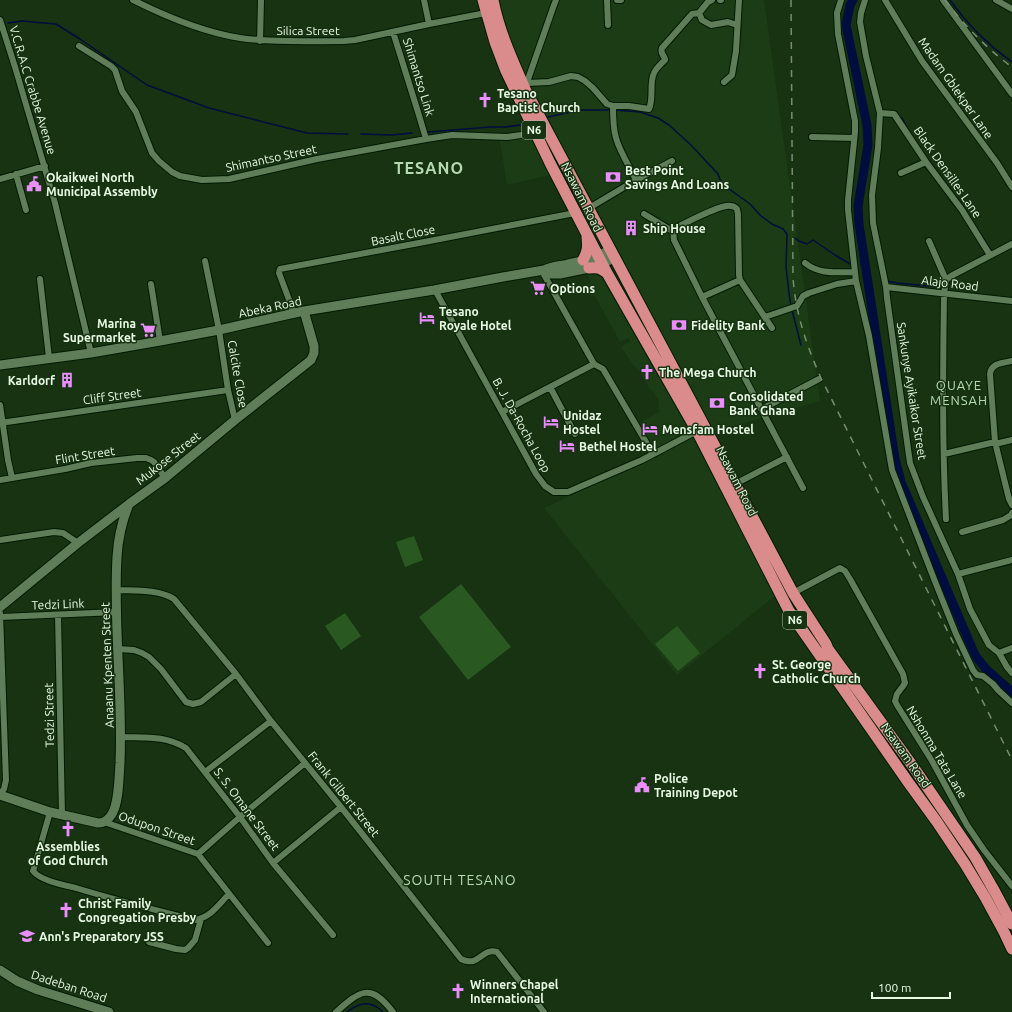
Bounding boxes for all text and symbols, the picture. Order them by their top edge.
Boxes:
street label: V.C.R.A.C Crabbe Avenue [7,24,59,156]
street label: Silica Street [276,24,340,37]
street label: Madam Gblekper Lane [916,35,996,141]
street label: Shimantso Link [401,36,437,118]
place label: Tesano Baptist Church [497,87,580,114]
church icon: Tesano Baptist Church [476,91,494,109]
road number: N6 [522,121,546,139]
street label: Black Densilles Lane [912,124,984,220]
street label: Shimantso Street [224,142,318,174]
district label: TESANO [394,159,464,177]
street label: Nsawam Road [559,160,605,234]
place label: Best Point Savings And Loans [625,164,730,191]
bank icon: Best Point Savings And Loans [604,168,622,186]
place label: Okaikwei North Municipal Assembly [46,171,158,198]
public building icon: Okaikwei North Municipal Assembly [25,175,43,193]
building icon: Ship House [622,219,640,237]
street label: Basalt Close [370,222,436,248]
place label: Ship House [643,222,706,235]
street label: Alajo Road [921,273,979,293]
supermarket icon: Options [529,279,547,297]
place label: Options [550,282,595,295]
street label: Abeka Road [237,294,303,320]
place label: Tesano Royale Hotel [439,305,512,332]
hotel icon: Tesano Royale Hotel [418,309,436,327]
bank icon: Fidelity Bank [670,316,688,334]
place label: Marina Supermarket [63,317,136,344]
place label: Fidelity Bank [691,319,765,332]
supermarket icon: Marina Supermarket [139,321,157,339]
street label: Sankunye Ayikaikor Street [895,321,929,461]
street label: Calcite Close [226,339,250,409]
church icon: The Mega Church [638,363,656,381]
place label: The Mega Church [659,366,756,379]
building icon: Karldorf [58,371,76,389]
place label: Karldorf [8,374,56,387]
street label: B. J. Da-Rocha Loop [491,375,553,475]
district label: QUAYE MENSAH [930,378,988,407]
street label: Cliff Street [82,385,142,407]
place label: Consolidated Bank Ghana [729,390,803,417]
bank icon: Consolidated Bank Ghana [708,394,726,412]
place label: Unidaz Hostel [563,409,601,436]
hotel icon: Unidaz Hostel [542,413,560,431]
hotel icon: Mensfam Hostel [641,420,659,438]
place label: Mensfam Hostel [662,423,754,436]
street label: Mukose Street [133,429,203,487]
hotel icon: Bethel Hostel [558,437,576,455]
place label: Bethel Hostel [579,440,657,453]
street label: Flint Street [54,444,116,466]
street label: Nsawam Road [714,444,760,518]
street label: Tedzi Link [31,597,85,611]
street label: Anaanu Kpenten Street [98,602,116,728]
road number: N6 [783,611,807,629]
place label: St. George Catholic Church [772,658,861,685]
church icon: St. George Catholic Church [751,662,769,680]
street label: Tedzi Street [42,682,56,747]
street label: Nshonma Tata Lane [904,703,970,801]
street label: Nsawam Road [879,720,933,790]
street label: Frank Gilbert Street [306,749,382,839]
street label: S. S. Omane Street [212,765,282,853]
place label: Police Training Depot [654,772,738,799]
public building icon: Police Training Depot [633,776,651,794]
street label: Odupon Street [117,809,197,847]
church icon: Assemblies of God Church [59,820,77,838]
place label: Assemblies of God Church [28,840,108,867]
district label: SOUTH TESANO [403,872,517,888]
place label: Christ Family Congregation Presby [78,897,197,924]
church icon: Christ Family Congregation Presby [57,901,75,919]
school or university icon: Ann's Preparatory JSS [18,927,36,945]
place label: Ann's Preparatory JSS [39,930,164,943]
street label: Dadeban Road [30,968,108,1004]
scale bar [872,974,950,1000]
place label: Winners Chapel International [470,978,559,1005]
text: 100 m [878,981,911,994]
church icon: Winners Chapel International [449,982,467,1000]

